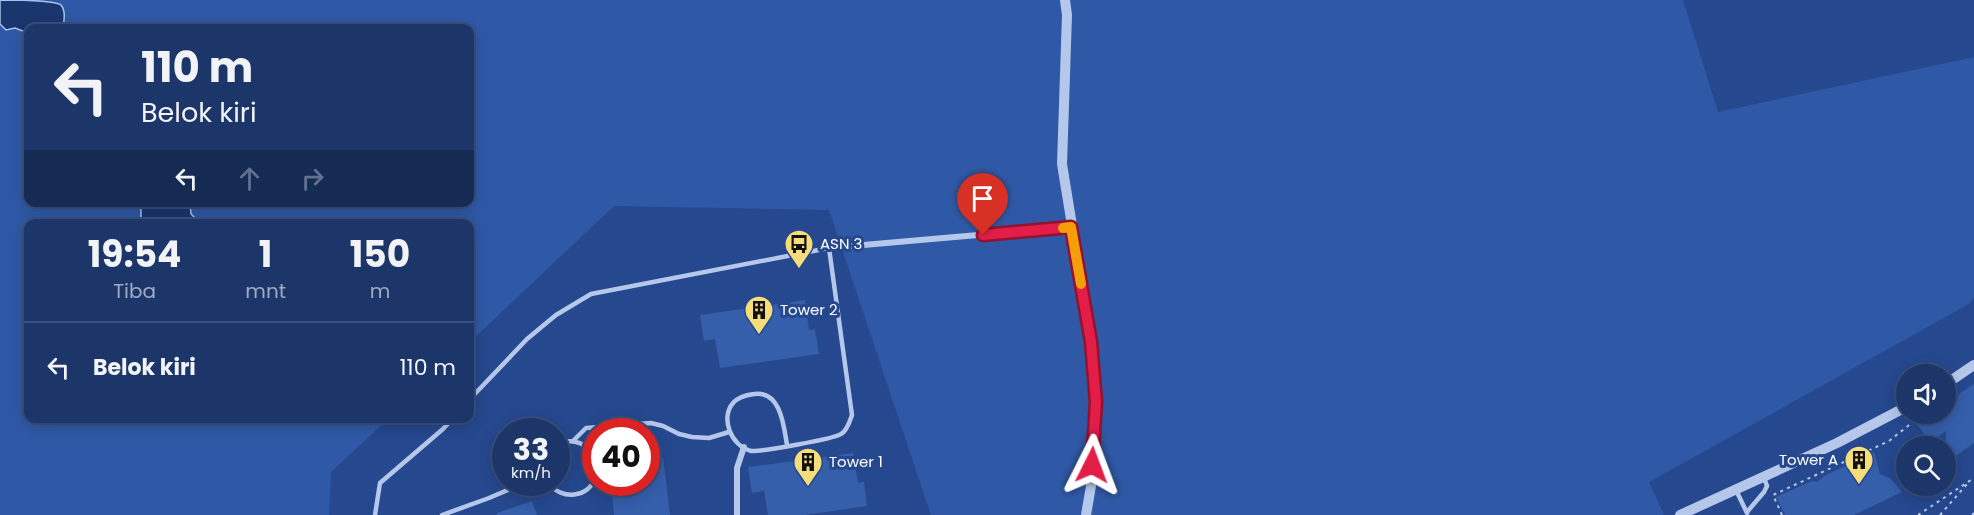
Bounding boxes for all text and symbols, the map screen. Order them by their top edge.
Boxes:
text: 110 m [141,38,253,97]
icon: left [42,48,120,126]
text: Belok kiri [141,94,257,131]
icon: left [170,162,203,195]
icon: ahead [233,162,266,195]
icon: right [296,162,329,195]
pin [957,173,1008,235]
icon: arrive [966,182,999,215]
bus stop icon: ASN 3 [783,228,815,270]
text: 19:54 [88,229,181,280]
text: 1 [259,229,272,280]
text: 150 [350,229,410,280]
place label: ASN 3 [820,233,862,254]
text: Tiba [113,277,156,305]
text: mnt [245,277,286,305]
text: m [370,277,390,305]
building icon: Tower 2 [743,294,775,336]
place label: Tower 2 [780,299,838,320]
icon: left [42,351,75,384]
text: Belok kiri [93,352,196,383]
text: 110 m [400,352,456,383]
map controls [1896,364,1956,496]
button: sound [1896,364,1956,424]
speed limit sign: 40 [582,418,660,496]
text: 33 [513,428,549,471]
position arrow [1060,433,1124,497]
button: search [1896,436,1956,496]
building icon: Tower A [1843,444,1875,486]
building icon: Tower 1 [792,446,824,488]
place label: Tower A [1779,449,1838,470]
place label: Tower 1 [829,451,883,472]
text: km/h [511,462,551,483]

